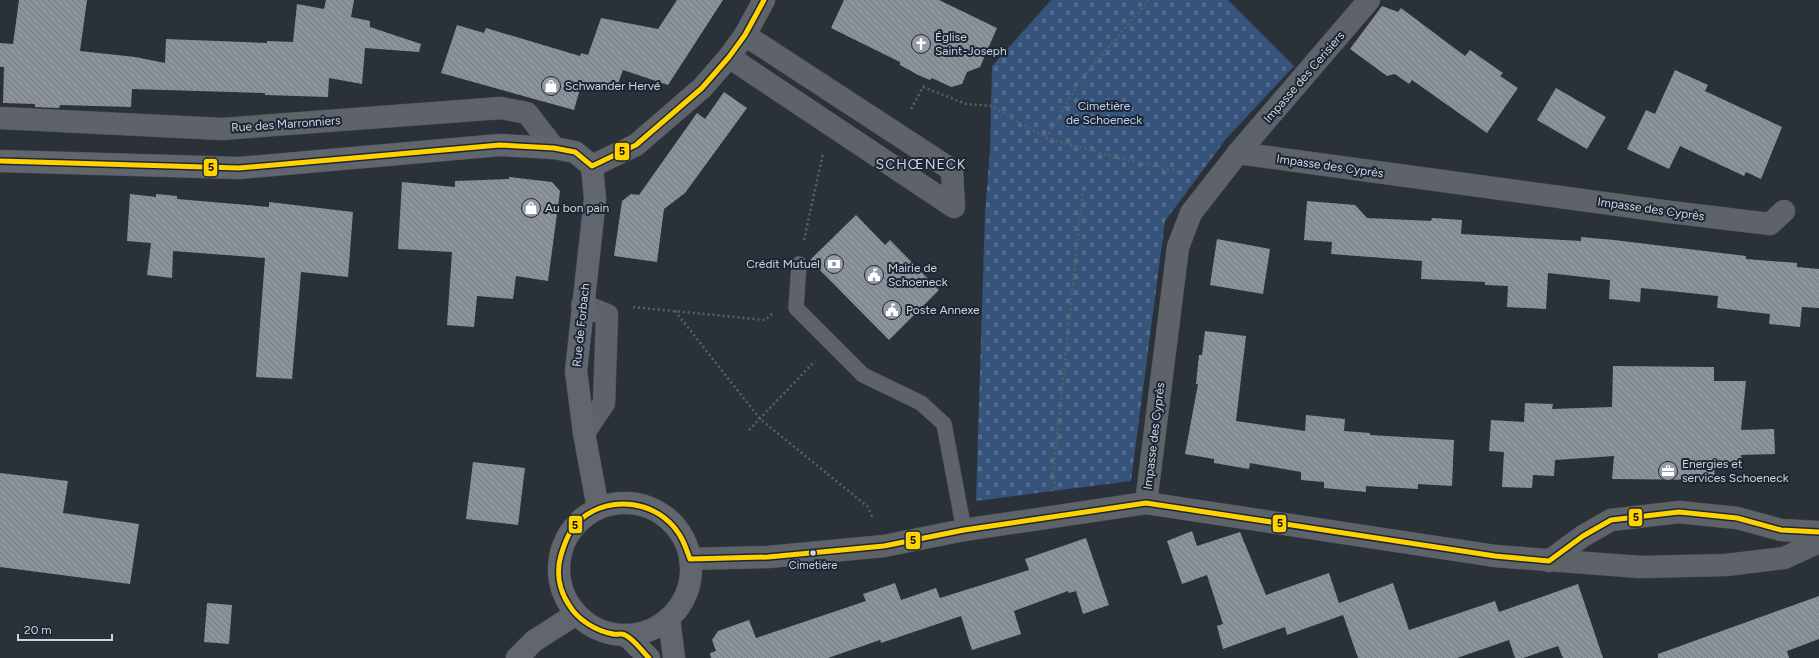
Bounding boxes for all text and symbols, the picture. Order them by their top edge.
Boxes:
street label: Impasse des Cerisiers [1261,28,1348,125]
place label: Église Saint-Joseph [935,30,1007,58]
church icon: Église Saint-Joseph [910,33,932,55]
shop icon: Schwander Hervé [540,75,562,97]
place label: Schwander Hervé [565,79,661,93]
park label: Cimetière de Schoeneck [1066,99,1142,127]
street label: Rue des Marronniers [231,113,342,135]
line badge: 5 [614,142,630,161]
text: 5 [619,145,625,158]
street label: Impasse des Cyprès [1276,152,1385,180]
district label: SCHŒNECK [876,156,966,173]
line badge: 5 [203,158,218,177]
text: 5 [208,161,214,174]
street label: Impasse des Cyprès [1597,195,1706,223]
shop icon: Au bon pain [520,197,542,219]
place label: Au bon pain [545,201,609,215]
bank icon: Crédit Mutuel [823,253,845,275]
place label: Crédit Mutuel [746,257,820,271]
place label: Mairie de Schoeneck [888,261,948,289]
public building icon: Mairie de Schoeneck [863,264,885,286]
street label: Rue de Forbach [570,282,592,368]
public building icon: Poste Annexe [881,299,903,321]
place label: Poste Annexe [906,303,980,317]
street label: Impasse des Cyprès [1140,381,1168,490]
place label: Energies et services Schoeneck [1682,457,1789,485]
office icon: Energies et services Schoeneck [1657,460,1679,482]
line badge: 5 [1628,508,1643,527]
text: 5 [1633,511,1639,524]
line badge: 5 [1272,514,1287,533]
line badge: 5 [568,515,583,534]
text: 5 [1277,517,1283,530]
text: 5 [572,519,578,532]
line badge: 5 [905,531,921,550]
text: 5 [910,534,916,547]
marker: Cimetière [808,548,818,558]
place label: Cimetière [789,559,837,572]
scale bar [18,616,112,642]
text: 20 m [24,623,52,637]

